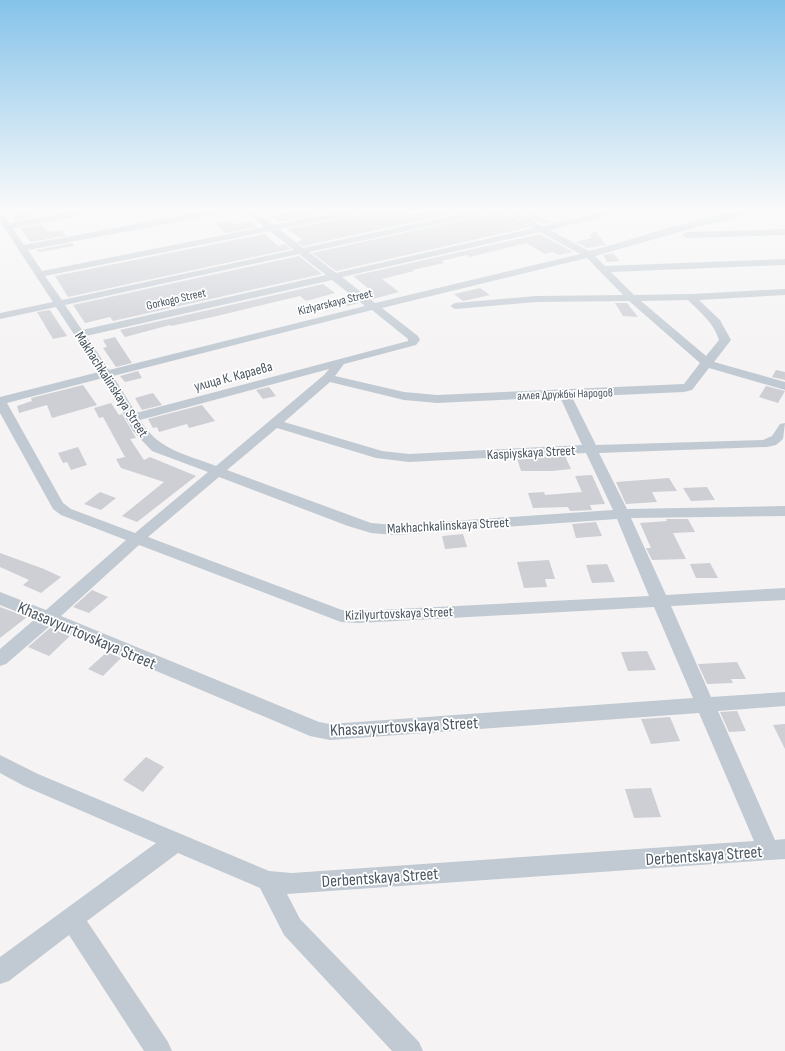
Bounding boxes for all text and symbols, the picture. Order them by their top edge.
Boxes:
street label: Gorkogo Street [145,285,208,314]
street label: Kizlyarskaya Street [296,286,374,319]
street label: Makhachkalinskaya Street [71,328,152,440]
street label: улица К. Караева [192,358,274,395]
street label: аллея Дружбы Народов [517,385,613,404]
street label: Kaspiyskaya Street [486,442,576,463]
street label: Makhachkalinskaya Street [387,514,510,537]
street label: Khasavyurtovskaya Street [14,598,159,674]
street label: Kizilyurtovskaya Street [345,603,453,624]
street label: Khasavyurtovskaya Street [329,713,479,741]
street label: Derbentskaya Street [645,842,763,870]
street label: Derbentskaya Street [321,864,439,892]

